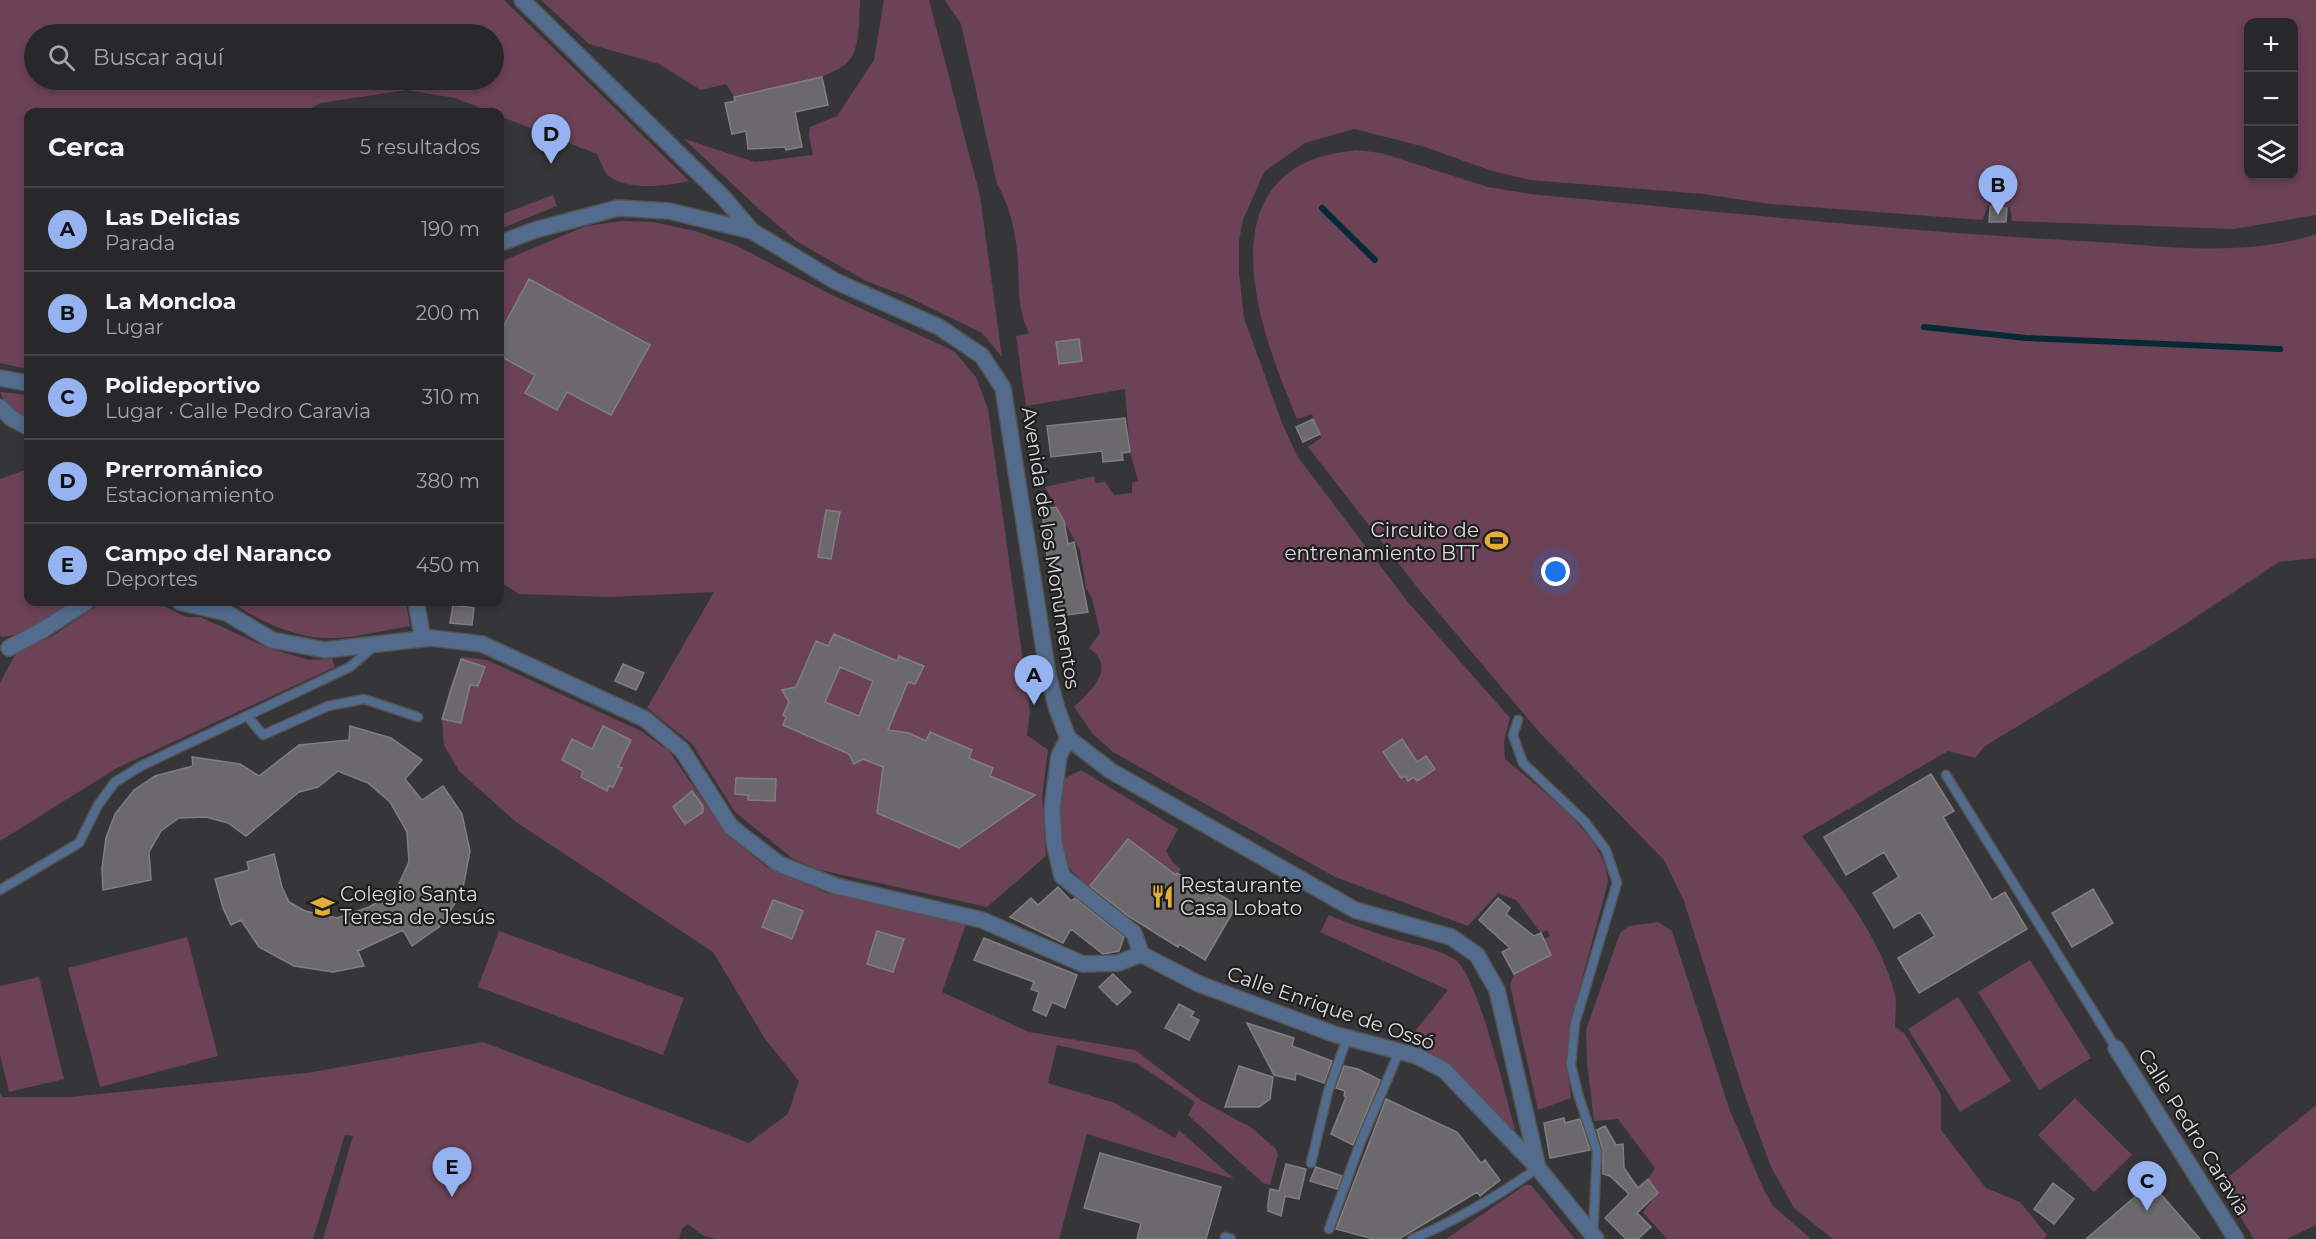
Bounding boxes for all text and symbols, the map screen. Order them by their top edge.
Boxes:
map controls [2244,18,2298,180]
button: + [2244,18,2298,72]
search box [24,24,504,90]
icon: search [45,41,78,74]
text: Buscar aquí [93,44,224,71]
button: − [2244,72,2298,126]
pin: D [532,114,570,164]
button: layers [2244,126,2298,180]
text: Cerca [48,131,125,163]
text: 5 resultados [360,135,480,159]
pin: B [1978,166,2018,215]
text: Las Delicias [105,204,240,231]
text: A [60,217,75,241]
text: 190 m [421,217,480,241]
text: Parada [105,231,175,255]
text: La Moncloa [105,288,236,315]
text: B [60,301,75,325]
text: 200 m [416,301,480,325]
text: Lugar [105,315,164,339]
text: Polideportivo [105,372,260,399]
text: C [60,385,75,409]
text: 310 m [422,385,480,409]
text: Lugar · Calle Pedro Caravia [105,399,371,423]
street label: Avenida de los Monumentos [1017,405,1085,691]
text: Prerrománico [105,456,263,483]
text: D [59,469,76,493]
text: 380 m [416,469,480,493]
text: Estacionamiento [105,483,274,507]
place label: Circuito de entrenamiento BTT [1284,518,1480,565]
sports icon: Circuito de entrenamiento BTT [1484,528,1510,554]
text: Campo del Naranco [105,540,331,567]
text: E [61,553,74,577]
text: 450 m [416,553,480,577]
your location [1541,557,1570,586]
text: Deportes [105,567,198,591]
pin: A [1014,656,1054,705]
place label: Restaurante Casa Lobato [1180,873,1302,920]
place label: Colegio Santa Teresa de Jesús [340,882,495,929]
restaurant icon: Restaurante Casa Lobato [1149,883,1175,909]
school or university icon: Colegio Santa Teresa de Jesús [309,893,335,919]
street label: Calle Enrique de Ossó [1224,961,1438,1055]
street label: Calle Pedro Caravia [2133,1044,2255,1220]
pin: E [432,1148,472,1197]
pin: C [2128,1162,2166,1211]

